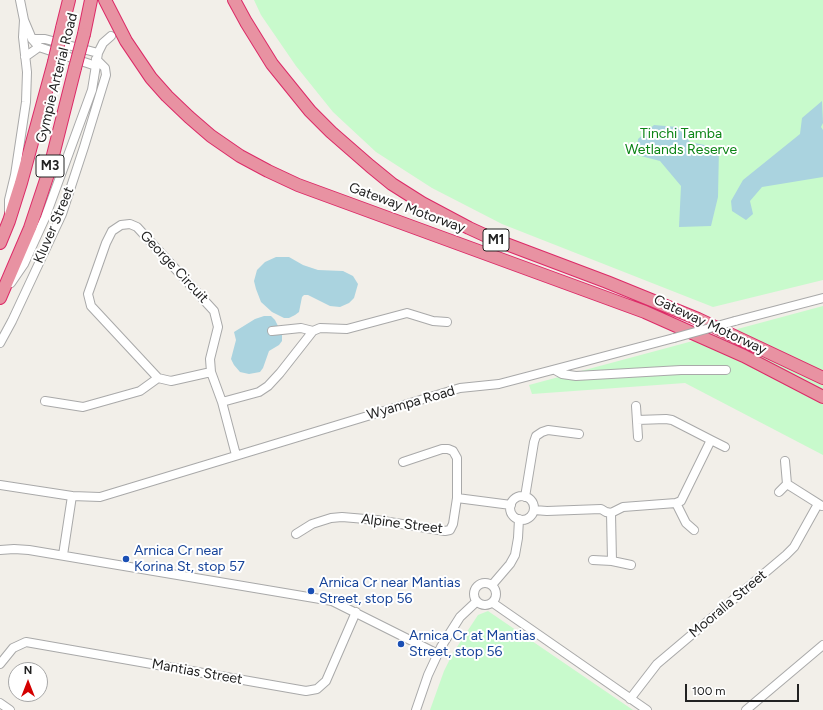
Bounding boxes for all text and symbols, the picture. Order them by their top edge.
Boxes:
street label: Gympie Arterial Road [33,11,81,145]
park label: Tinchi Tamba Wetlands Reserve [625,126,737,158]
road number: M3 [36,155,64,177]
street label: Gateway Motorway [347,179,467,237]
street label: Kluver Street [30,184,78,266]
street label: George Circuit [136,227,212,307]
road number: M1 [483,229,509,251]
street label: Gateway Motorway [651,292,769,358]
street label: Wyampa Road [365,382,457,424]
street label: Alpine Street [360,511,444,537]
place label: Arnica Cr near Korina St, stop 57 [134,543,245,576]
marker: Arnica Cr near Korina St, stop 57 [121,554,131,564]
street label: Mooralla Street [686,567,770,641]
place label: Arnica Cr near Mantias Street, stop 56 [319,575,461,608]
marker: Arnica Cr near Mantias Street, stop 56 [306,586,316,596]
place label: Arnica Cr at Mantias Street, stop 56 [409,628,536,660]
marker: Arnica Cr at Mantias Street, stop 56 [396,639,406,649]
street label: Mantias Street [150,656,244,688]
north arrow [8,662,48,702]
text: N [24,664,32,677]
scale bar [687,676,801,702]
text: 100 m [692,684,726,698]

